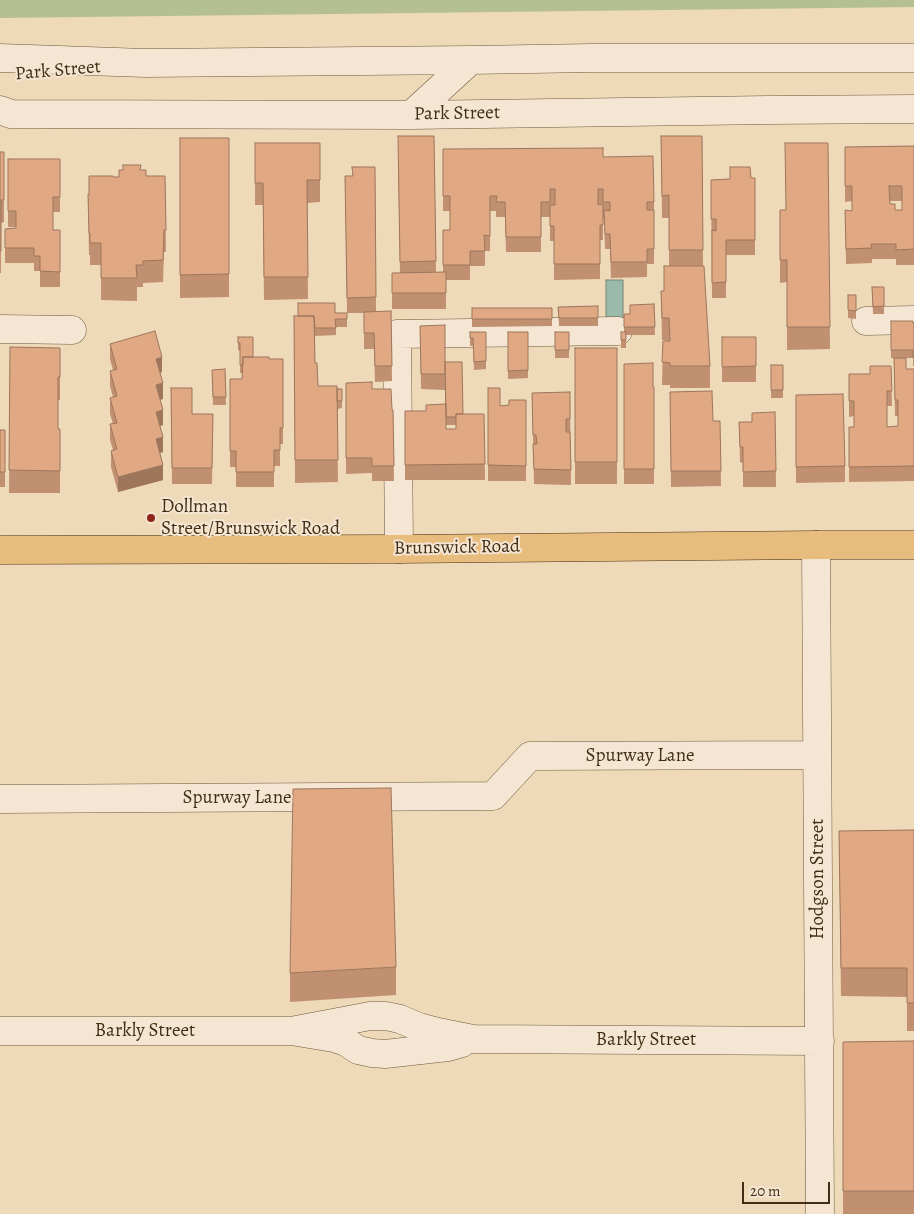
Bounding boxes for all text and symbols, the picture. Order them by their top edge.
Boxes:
street label: Park Street [14,56,102,86]
street label: Park Street [414,102,500,126]
place label: Dollman Street/Brunswick Road [161,496,340,540]
marker: Dollman Street/Brunswick Road [145,512,157,524]
street label: Brunswick Road [394,535,520,561]
street label: Spurway Lane [585,745,695,767]
street label: Spurway Lane [182,787,292,809]
street label: Hodgson Street [807,818,829,940]
street label: Barkly Street [95,1020,195,1042]
street label: Barkly Street [596,1029,696,1051]
scale bar [744,1172,832,1204]
text: 20 m [750,1181,781,1201]

